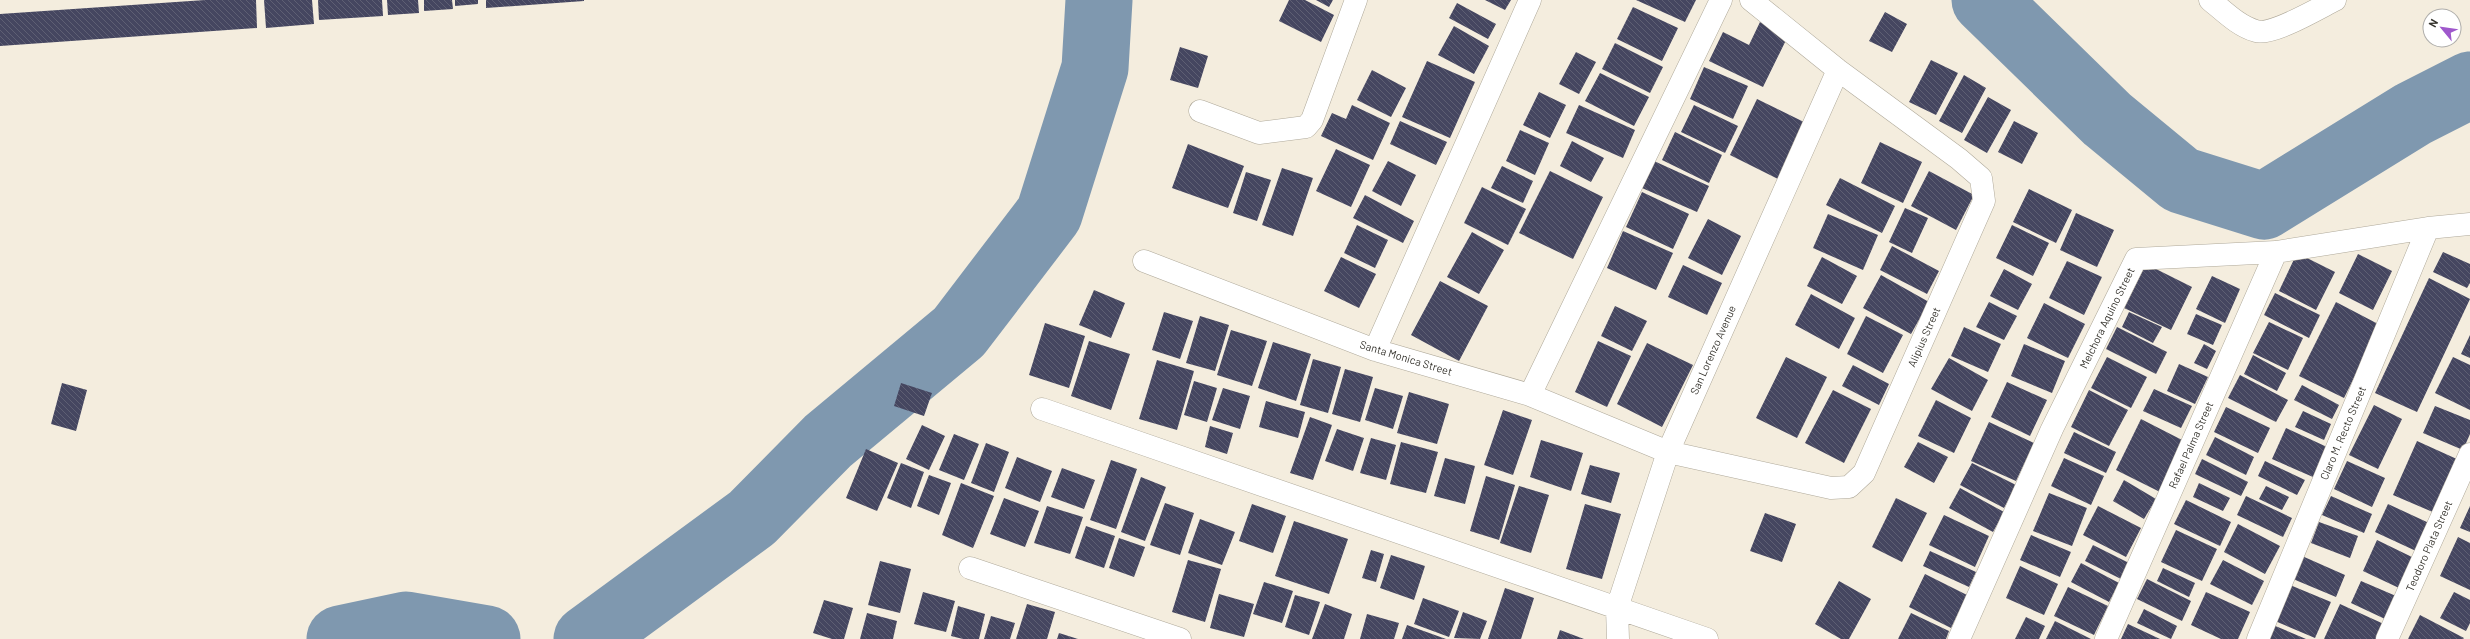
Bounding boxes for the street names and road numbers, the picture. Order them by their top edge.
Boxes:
street label: Melchora Aquino Street [2076,265,2137,370]
street label: San Lorenzo Avenue [1687,303,1738,396]
street label: Alipius Street [1905,305,1943,369]
street label: Santa Monica Street [1358,337,1454,378]
street label: Claro M. Recto Street [2317,384,2368,482]
street label: Rafael Palma Street [2166,399,2216,490]
street label: Teodoro Plata Street [2403,498,2454,593]

